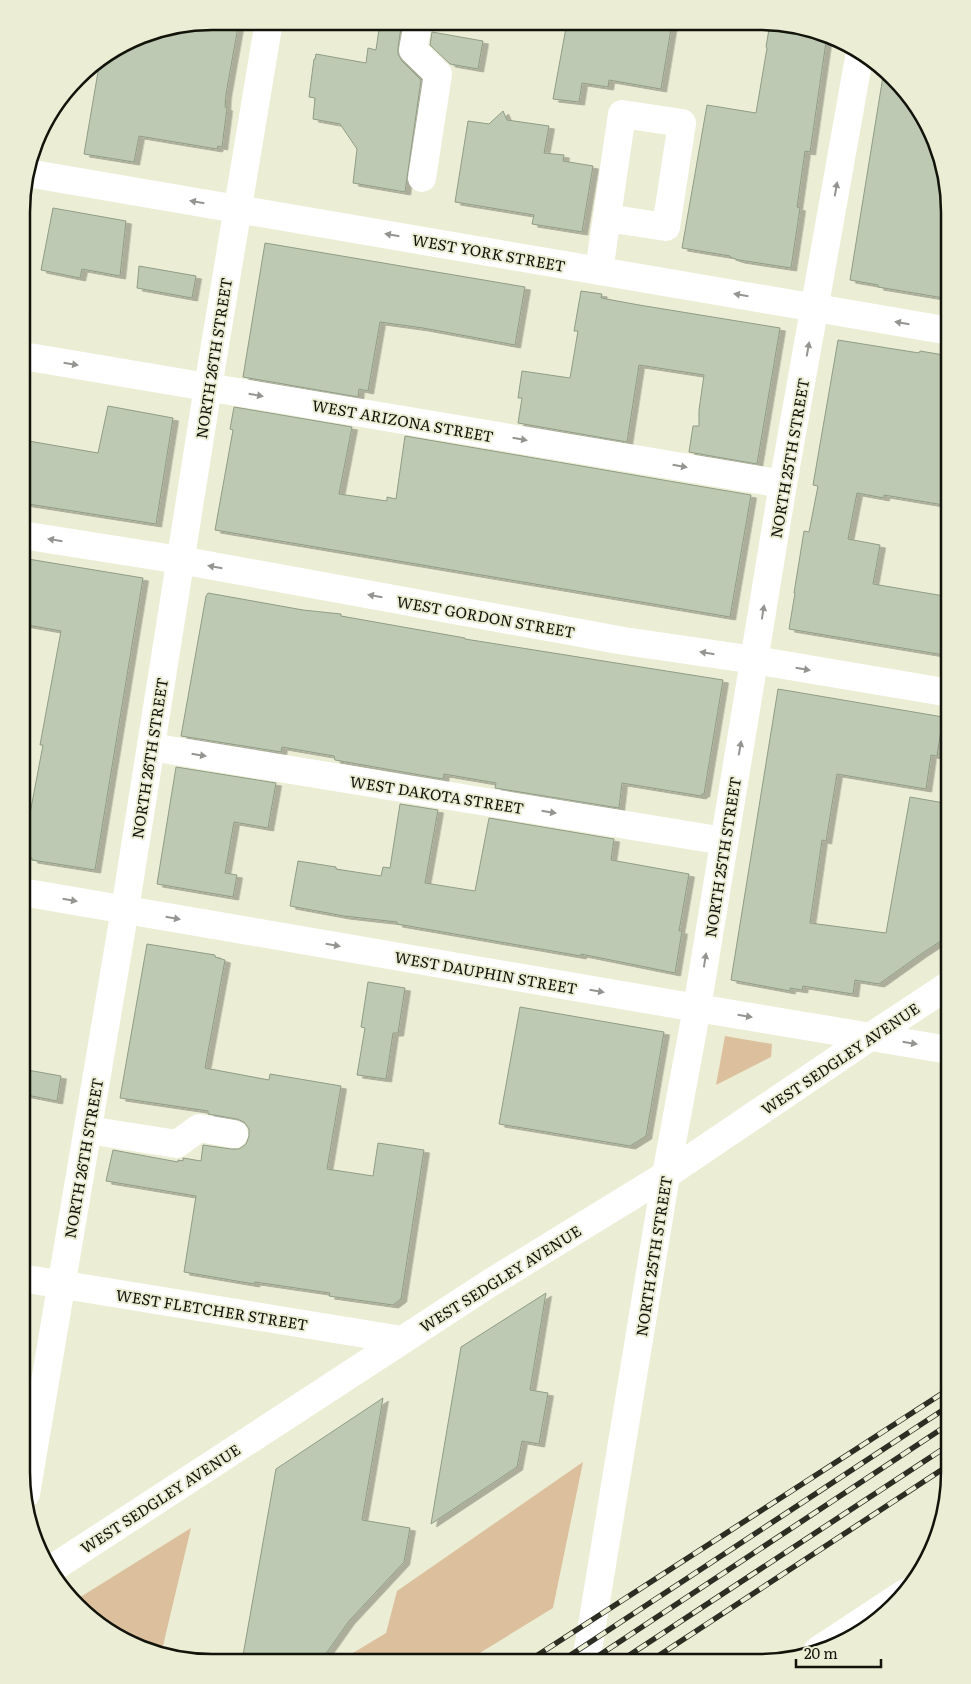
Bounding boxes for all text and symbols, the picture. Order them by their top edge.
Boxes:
one-way arrow [833,180,841,196]
one-way arrow [189,197,205,205]
street label: WEST YORK STREET [410,227,568,277]
one-way arrow [383,231,399,239]
street label: NORTH 26TH STREET [189,276,237,440]
one-way arrow [733,291,749,299]
one-way arrow [893,318,909,326]
one-way arrow [804,341,812,356]
one-way arrow [63,360,79,368]
street label: NORTH 25TH STREET [764,376,814,540]
one-way arrow [248,391,264,399]
street label: WEST ARIZONA STREET [310,393,496,447]
one-way arrow [512,436,528,444]
one-way arrow [672,463,688,471]
one-way arrow [46,536,62,544]
one-way arrow [206,562,222,570]
street label: WEST GORDON STREET [395,589,577,643]
one-way arrow [366,591,382,599]
one-way arrow [759,604,767,620]
one-way arrow [699,649,715,657]
one-way arrow [796,666,812,674]
street label: NORTH 26TH STREET [125,676,173,840]
one-way arrow [737,740,745,756]
one-way arrow [191,751,207,759]
street label: WEST DAKOTA STREET [348,769,526,819]
street label: NORTH 25TH STREET [698,775,746,939]
one-way arrow [542,809,558,817]
one-way arrow [62,897,78,905]
one-way arrow [166,914,182,922]
one-way arrow [326,942,342,950]
street label: WEST DAUPHIN STREET [393,945,579,999]
one-way arrow [701,952,709,968]
one-way arrow [589,987,605,995]
street label: WEST SEDGLEY AVENUE [756,996,924,1120]
one-way arrow [738,1013,754,1021]
one-way arrow [902,1040,918,1048]
street label: NORTH 26TH STREET [58,1076,108,1240]
street label: NORTH 25TH STREET [629,1174,677,1338]
street label: WEST SEDGLEY AVENUE [415,1219,585,1337]
street label: WEST FLETCHER STREET [114,1282,310,1336]
street label: WEST SEDGLEY AVENUE [75,1437,245,1559]
scale bar [796,1636,881,1668]
text: 20 m [804,1641,838,1664]

